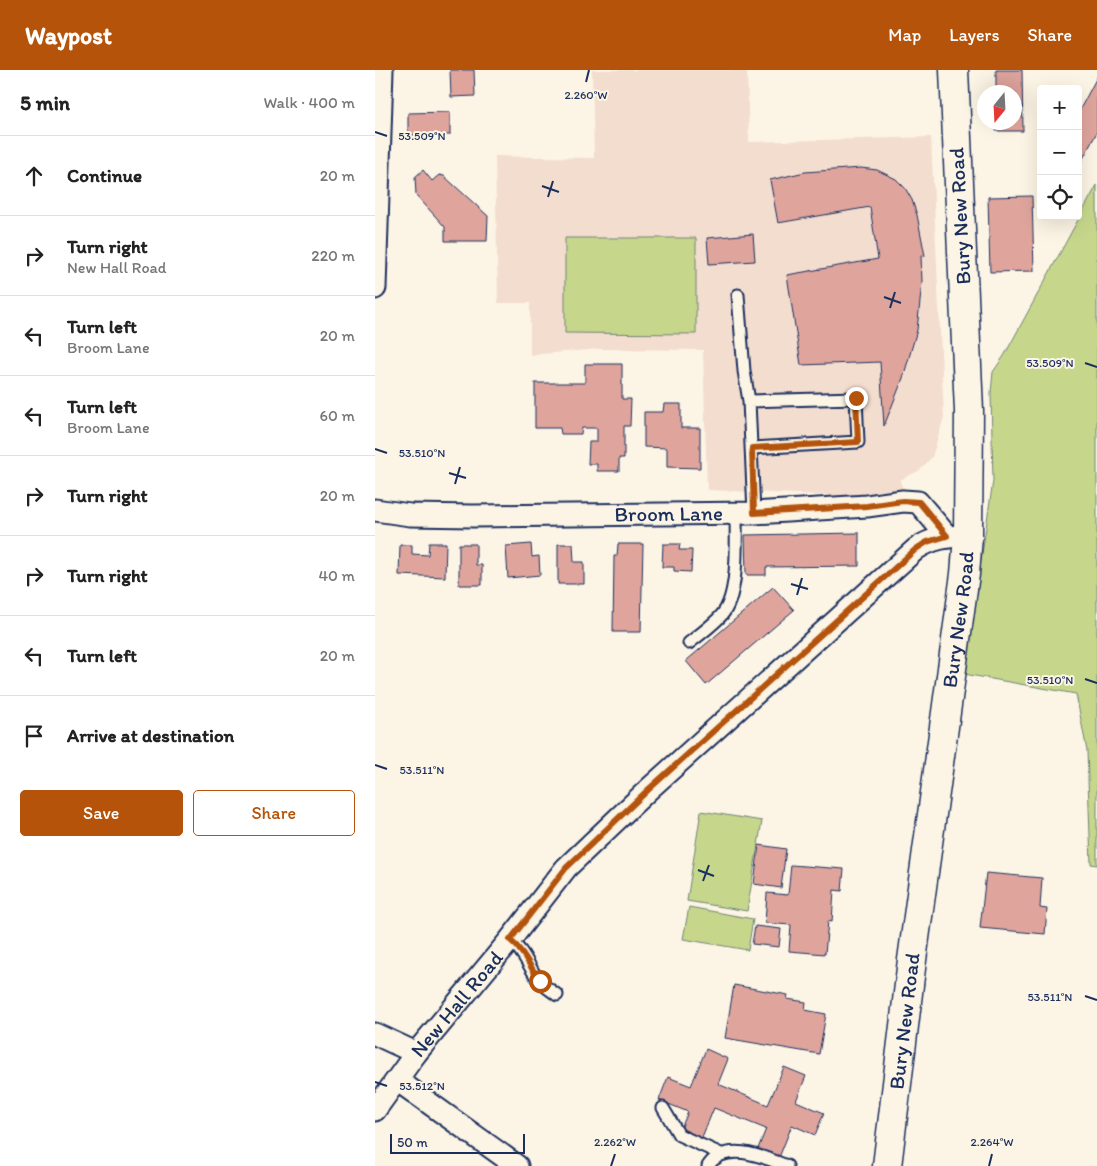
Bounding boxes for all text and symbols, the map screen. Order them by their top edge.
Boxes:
text: Waypost [25,21,112,50]
text: Map [888,24,921,46]
text: Layers [949,24,999,46]
text: Share [1027,24,1072,46]
north arrow [977,85,1022,130]
map controls [1037,85,1082,220]
button: + [1037,85,1082,130]
text: 2.260°W [564,88,608,102]
text: 5 min [20,90,70,115]
text: Walk · 400 m [263,93,355,112]
text: 53.509°N [398,129,446,143]
button: − [1037,130,1082,175]
street label: Bury New Road [943,146,976,285]
icon: ahead [20,162,48,190]
text: Continue [67,164,142,187]
text: 20 m [320,166,355,185]
button: locate [1037,175,1082,220]
text: Turn right [67,235,148,258]
icon: right [20,242,48,270]
text: 220 m [311,246,355,265]
text: New Hall Road [67,258,167,277]
text: Turn left [67,315,137,338]
icon: left [20,322,48,350]
text: 20 m [320,326,355,345]
text: Broom Lane [67,338,150,357]
text: 53.509°N [1026,356,1074,370]
route end [845,387,868,410]
text: Turn left [67,395,137,418]
icon: left [20,402,48,430]
text: 60 m [320,406,355,425]
text: Broom Lane [67,418,150,437]
text: 53.510°N [399,446,445,460]
icon: right [20,482,48,510]
text: Turn right [67,484,148,507]
text: 20 m [320,486,355,505]
street label: Broom Lane [614,500,723,526]
street label: Bury New Road [936,550,979,689]
icon: right [20,562,48,590]
text: Turn right [67,564,148,587]
text: 40 m [318,566,355,585]
icon: left [20,642,48,670]
text: Turn left [67,644,137,667]
text: 20 m [320,646,355,665]
text: 53.510°N [1027,673,1073,687]
icon: arrive [20,722,48,750]
text: Arrive at destination [67,724,234,747]
text: 53.511°N [400,763,444,777]
button: Save [20,790,183,836]
button: Share [193,790,355,836]
street label: New Hall Road [405,945,508,1062]
street label: Bury New Road [883,951,925,1091]
route start [529,970,552,993]
text: 53.511°N [1028,990,1072,1004]
text: 53.512°N [399,1079,445,1093]
scale bar [390,1131,525,1154]
text: 50 m [397,1134,428,1151]
text: 2.262°W [594,1135,636,1149]
text: 2.264°W [971,1135,1013,1149]

